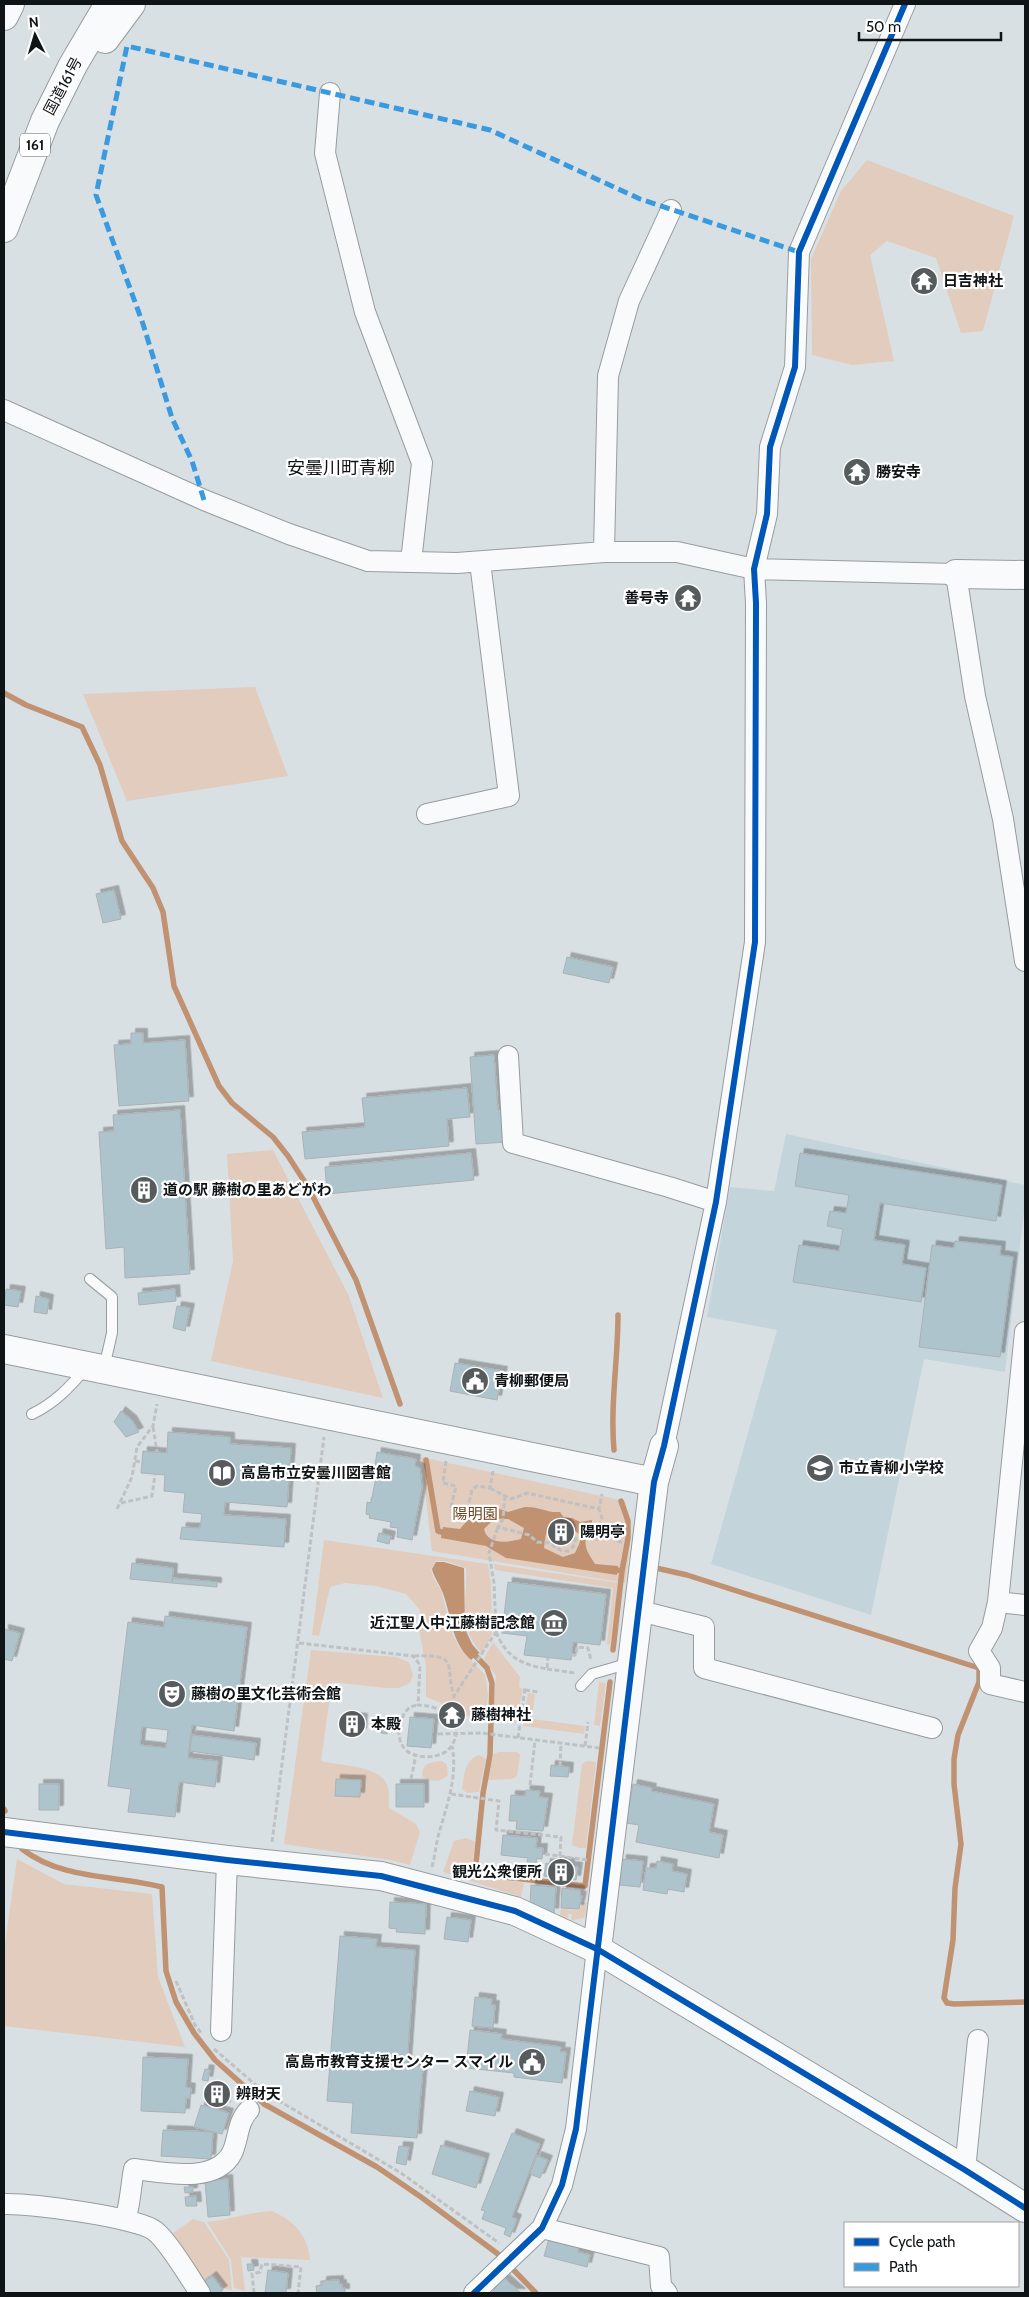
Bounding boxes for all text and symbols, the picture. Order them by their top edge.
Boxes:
north arrow [10,10,60,60]
scale bar [859,10,1002,42]
text: N [28,13,40,31]
text: 50 m [866,18,901,36]
street label: 国道161号 [40,54,86,118]
road number: 161 [20,134,50,156]
temple icon: 日吉神社 [909,266,939,296]
place label: 日吉神社 [943,272,1003,290]
district label: 安曇川町青柳 [287,457,395,479]
temple icon: 勝安寺 [842,457,872,487]
place label: 勝安寺 [876,463,921,481]
temple icon: 善号寺 [673,583,703,613]
place label: 善号寺 [624,589,669,607]
building icon: 道の駅 藤樹の里あどがわ [129,1175,159,1205]
place label: 道の駅 藤樹の里あどがわ [163,1181,331,1199]
public building icon: 青柳郵便局 [460,1366,490,1396]
place label: 青柳郵便局 [494,1372,569,1390]
school or university icon: 市立青柳小学校 [805,1453,835,1483]
library icon: 高島市立安曇川図書館 [207,1458,237,1488]
place label: 市立青柳小学校 [839,1459,944,1477]
place label: 高島市立安曇川図書館 [241,1464,391,1482]
park label: 陽明園 [452,1505,498,1523]
building icon: 陽明亭 [546,1517,576,1547]
place label: 陽明亭 [580,1523,625,1541]
museum icon: 近江聖人中江藤樹記念館 [539,1608,569,1638]
place label: 近江聖人中江藤樹記念館 [370,1614,535,1632]
theatre icon: 藤樹の里文化芸術会館 [157,1679,187,1709]
place label: 藤樹の里文化芸術会館 [191,1685,341,1703]
temple icon: 藤樹神社 [437,1700,467,1730]
place label: 藤樹神社 [471,1706,531,1724]
building icon: 本殿 [337,1709,367,1739]
place label: 本殿 [371,1715,401,1733]
building icon: 観光公衆便所 [546,1857,576,1887]
place label: 観光公衆便所 [452,1863,542,1881]
public building icon: 高島市教育支援センター スマイル [517,2047,547,2077]
place label: 高島市教育支援センター スマイル [285,2053,513,2071]
building icon: 辨財天 [202,2079,232,2109]
place label: 辨財天 [236,2085,281,2103]
legend [844,2222,1019,2287]
text: Cycle path [889,2233,955,2251]
text: Path [889,2258,918,2276]

